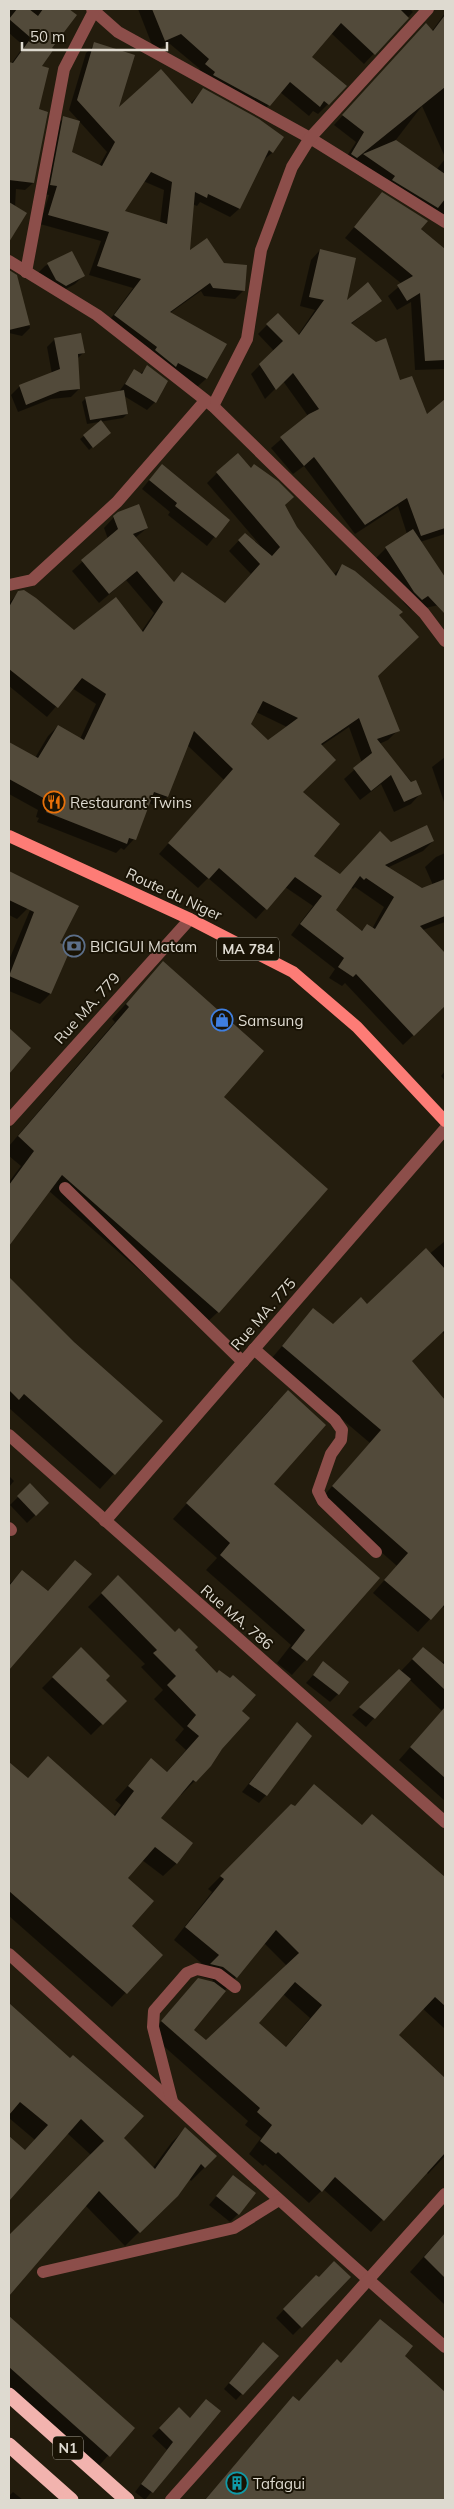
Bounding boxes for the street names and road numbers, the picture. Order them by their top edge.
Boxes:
street label: Route du Niger [123,863,225,925]
road number: MA 784 [217,938,279,961]
street label: Rue MA. 779 [50,968,124,1048]
street label: Rue MA. 775 [226,1274,300,1354]
street label: Rue MA. 786 [197,1580,277,1654]
road number: N1 [53,2436,83,2460]

